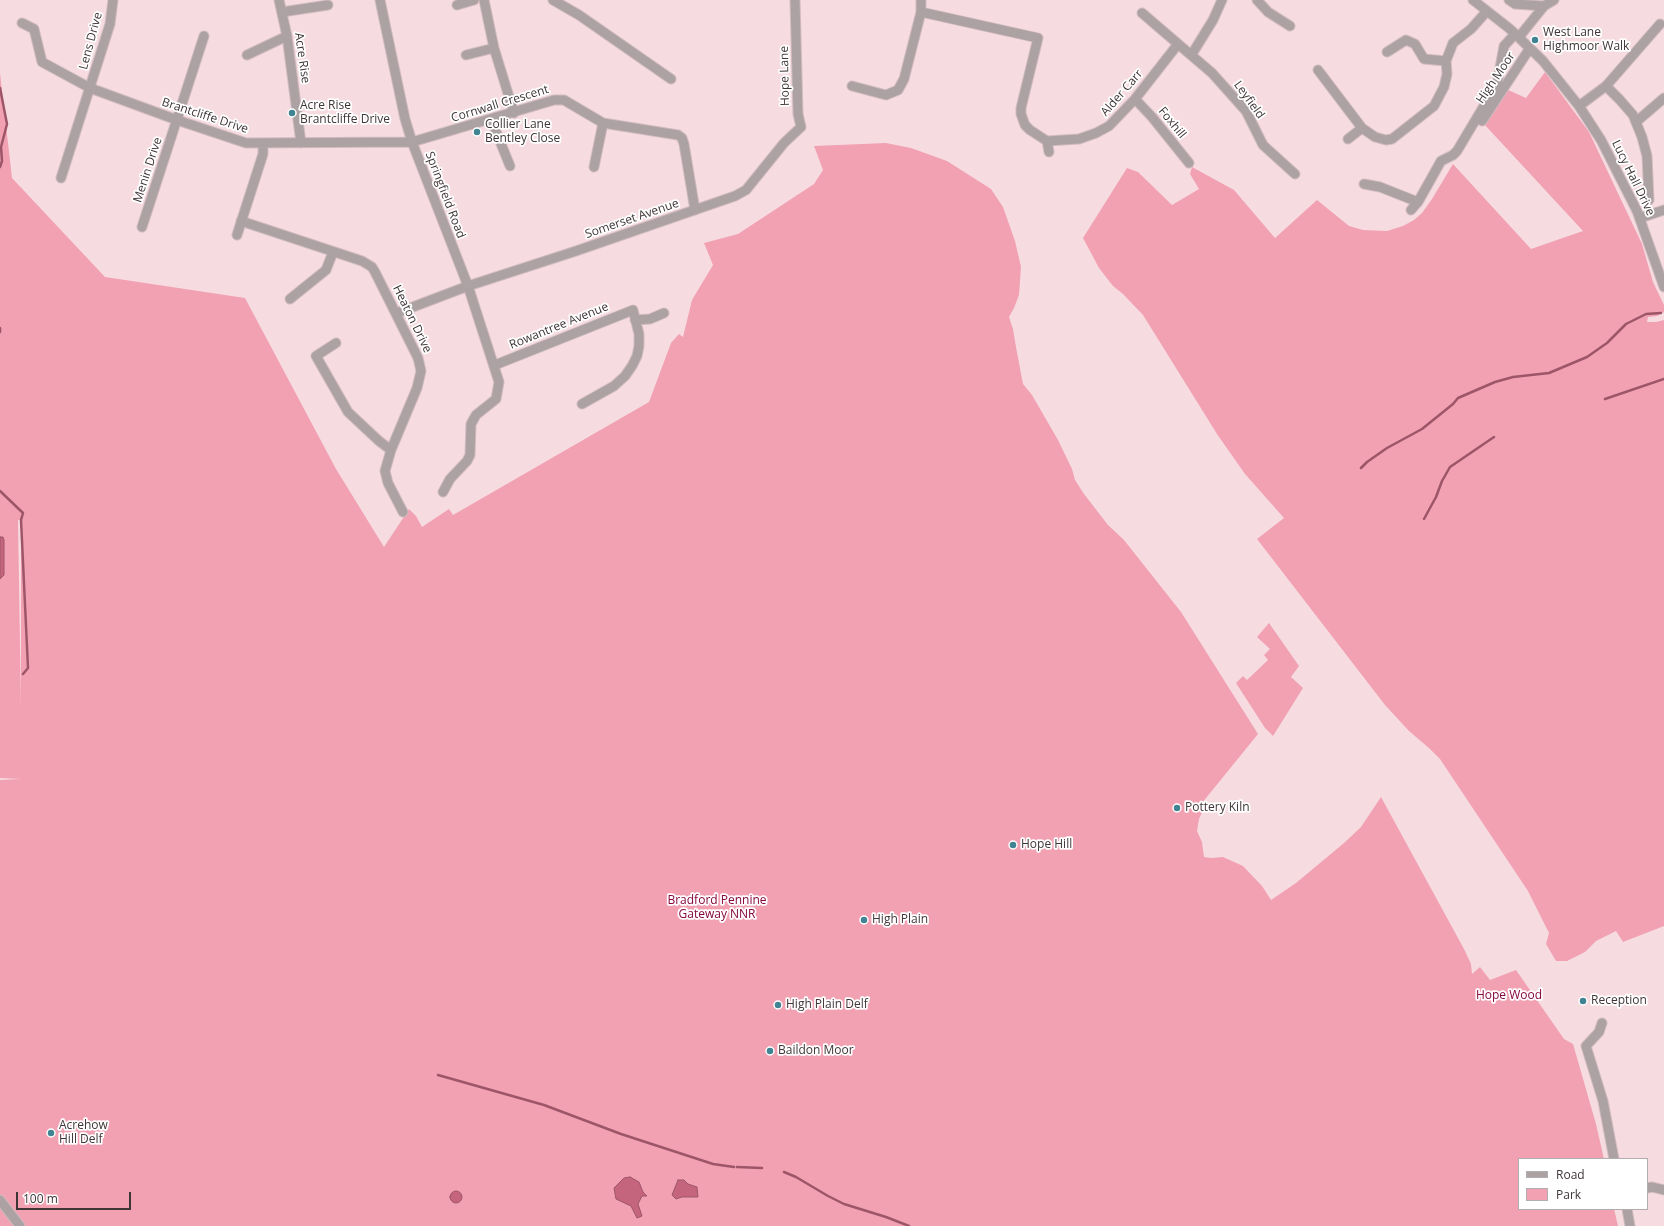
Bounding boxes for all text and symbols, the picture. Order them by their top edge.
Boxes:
street label: Lens Drive [76,11,106,71]
place label: West Lane Highmoor Walk [1543,26,1629,54]
street label: Acre Rise [291,32,313,84]
marker: West Lane Highmoor Walk [1530,35,1540,45]
street label: Hope Lane [777,46,793,106]
street label: High Moor [1474,50,1518,106]
street label: Alder Carr [1098,67,1146,119]
street label: Leyfield [1230,78,1268,122]
street label: Cornwall Crescent [449,82,551,126]
street label: Brantcliffe Drive [160,95,250,137]
place label: Acre Rise Brantcliffe Drive [300,99,390,127]
street label: Foxhill [1155,104,1189,142]
marker: Acre Rise Brantcliffe Drive [287,108,297,118]
place label: Collier Lane Bentley Close [485,118,560,146]
marker: Collier Lane Bentley Close [472,127,482,137]
street label: Menin Drive [131,136,165,204]
street label: Lucy Hall Drive [1608,138,1658,218]
street label: Springfield Road [422,150,468,240]
street label: Somerset Avenue [583,196,681,242]
street label: Heaton Drive [389,283,435,355]
street label: Rowantree Avenue [507,300,611,352]
place label: Pottery Kiln [1185,801,1250,815]
marker: Pottery Kiln [1172,803,1182,813]
place label: Hope Hill [1021,838,1072,852]
marker: Hope Hill [1008,840,1018,850]
park label: Bradford Pennine Gateway NNR [667,894,767,922]
place label: High Plain [872,913,928,927]
marker: High Plain [859,915,869,925]
park label: Hope Wood [1476,989,1542,1003]
place label: Reception [1591,994,1647,1008]
marker: Reception [1578,996,1588,1006]
place label: High Plain Delf [786,998,868,1012]
marker: High Plain Delf [773,1000,783,1010]
place label: Baildon Moor [778,1044,854,1058]
marker: Baildon Moor [765,1046,775,1056]
place label: Acrehow Hill Delf [59,1119,108,1147]
marker: Acrehow Hill Delf [46,1128,56,1138]
legend [1518,1158,1648,1210]
text: Road [1556,1166,1585,1183]
scale bar [18,1184,133,1210]
text: Park [1556,1186,1581,1203]
text: 100 m [23,1190,58,1207]

